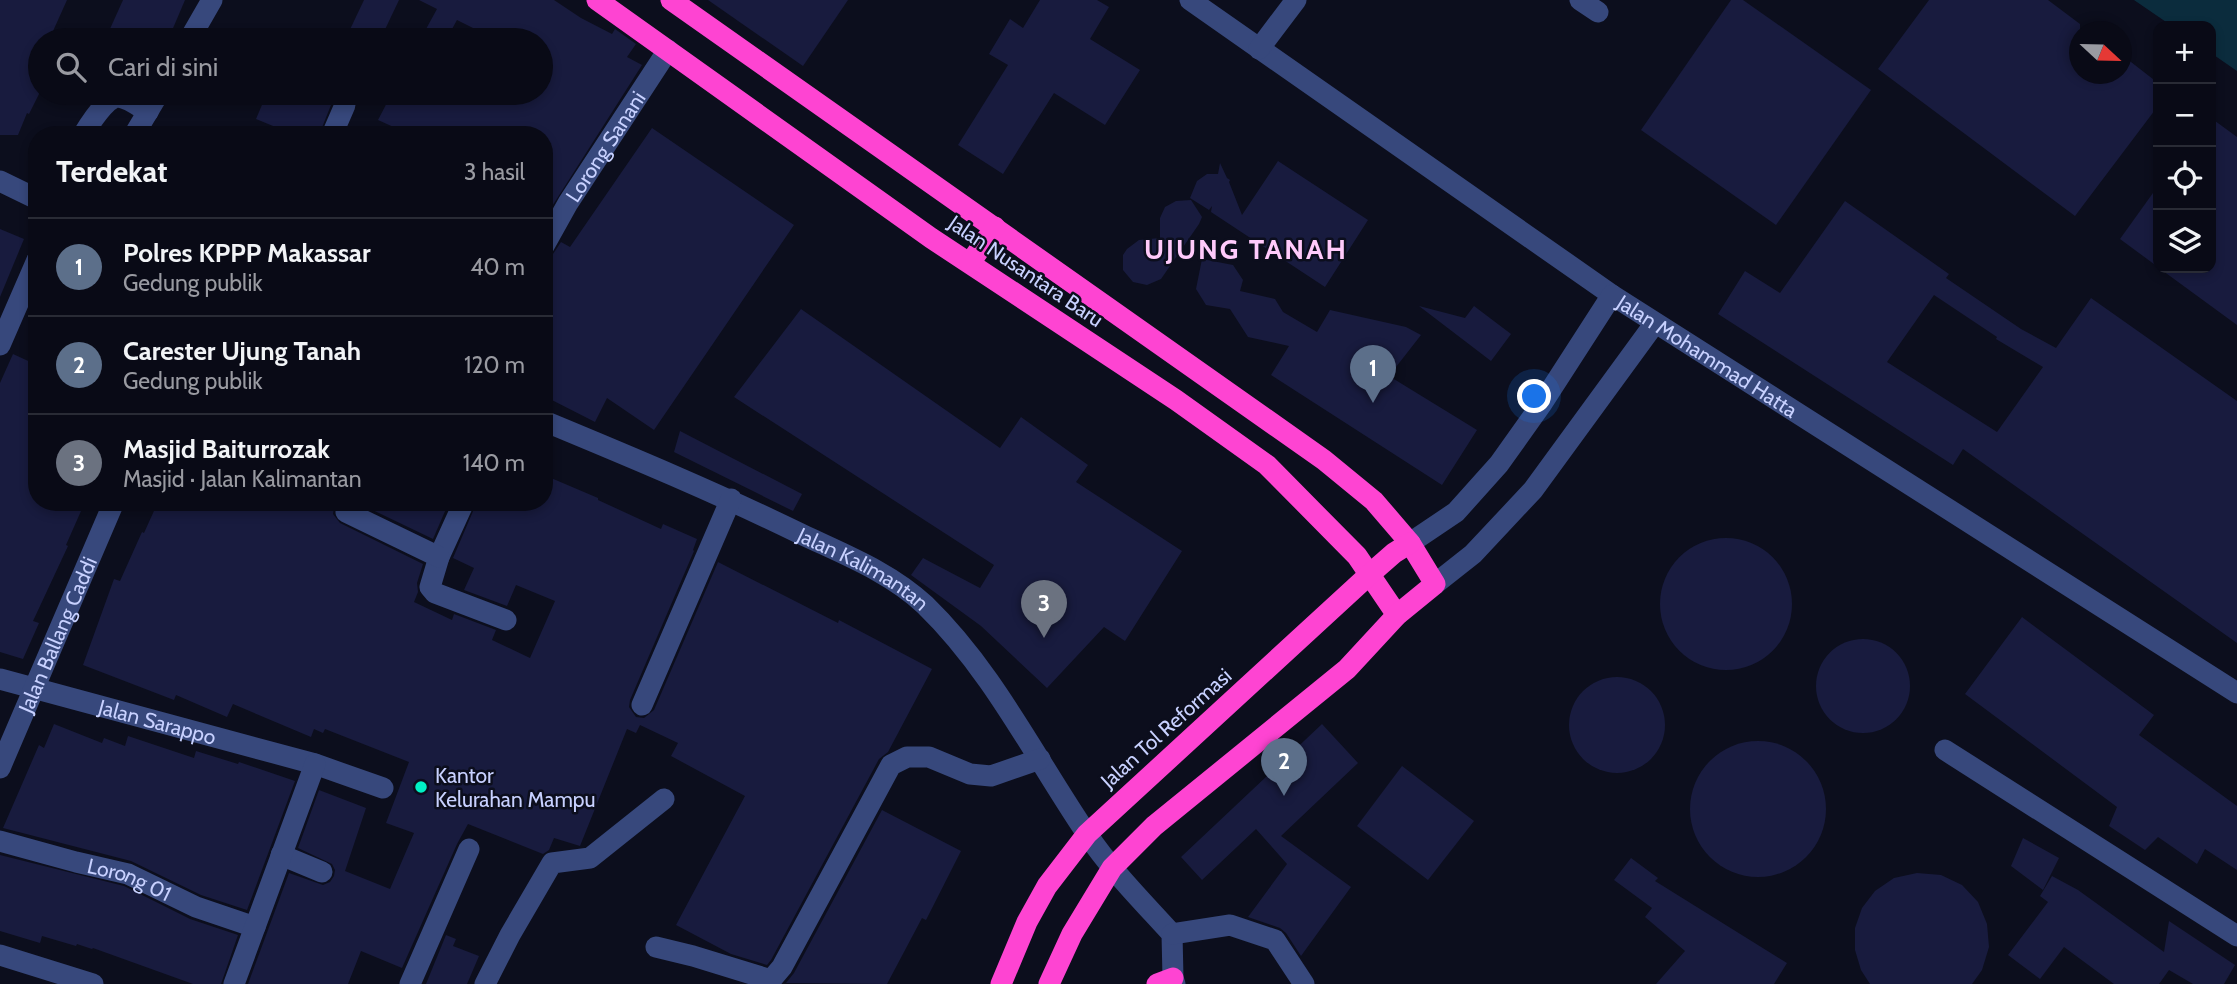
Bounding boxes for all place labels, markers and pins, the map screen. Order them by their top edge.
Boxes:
pin: 1 [1350,345,1396,403]
pin: 3 [1021,580,1067,638]
pin: 2 [1261,738,1307,796]
place label: Kantor Kelurahan Mampu [435,763,596,812]
marker: Kantor Kelurahan Mampu [413,779,429,795]

